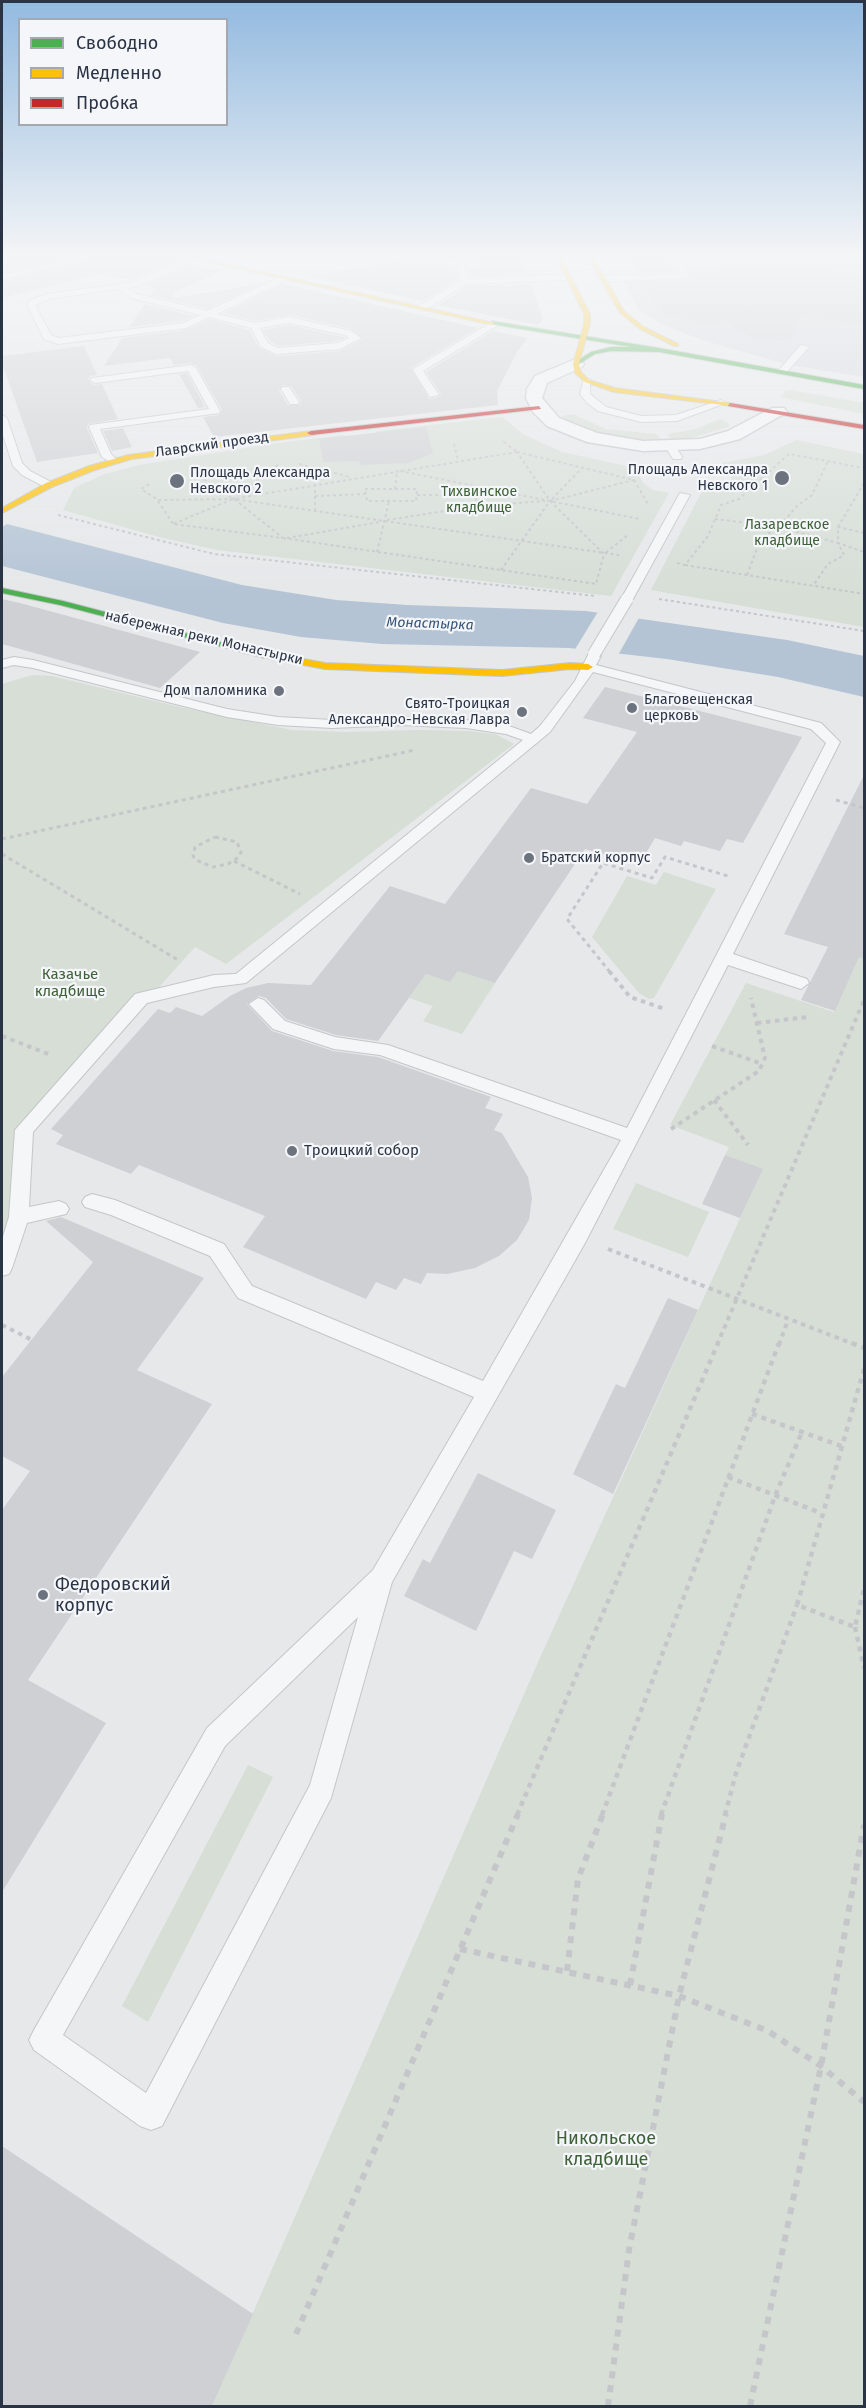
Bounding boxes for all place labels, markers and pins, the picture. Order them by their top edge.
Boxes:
place label: Площадь Александра Невского 1 [628,462,768,494]
place label: Площадь Александра Невского 2 [190,465,330,497]
marker: Площадь Александра Невского 1 [773,469,791,487]
marker: Площадь Александра Невского 2 [168,472,186,490]
place label: Дом паломника [164,683,267,699]
marker: Дом паломника [272,684,286,698]
place label: Благовещенская церковь [644,692,753,724]
place label: Свято-Троицкая Александро-Невская Лавра [328,696,510,728]
marker: Благовещенская церковь [625,701,639,715]
marker: Свято-Троицкая Александро-Невская Лавра [515,705,529,719]
place label: Братский корпус [541,850,650,866]
marker: Братский корпус [522,851,536,865]
place label: Троицкий собор [304,1142,419,1160]
marker: Троицкий собор [285,1144,299,1158]
place label: Федоровский корпус [55,1574,171,1616]
marker: Федоровский корпус [36,1588,50,1602]

